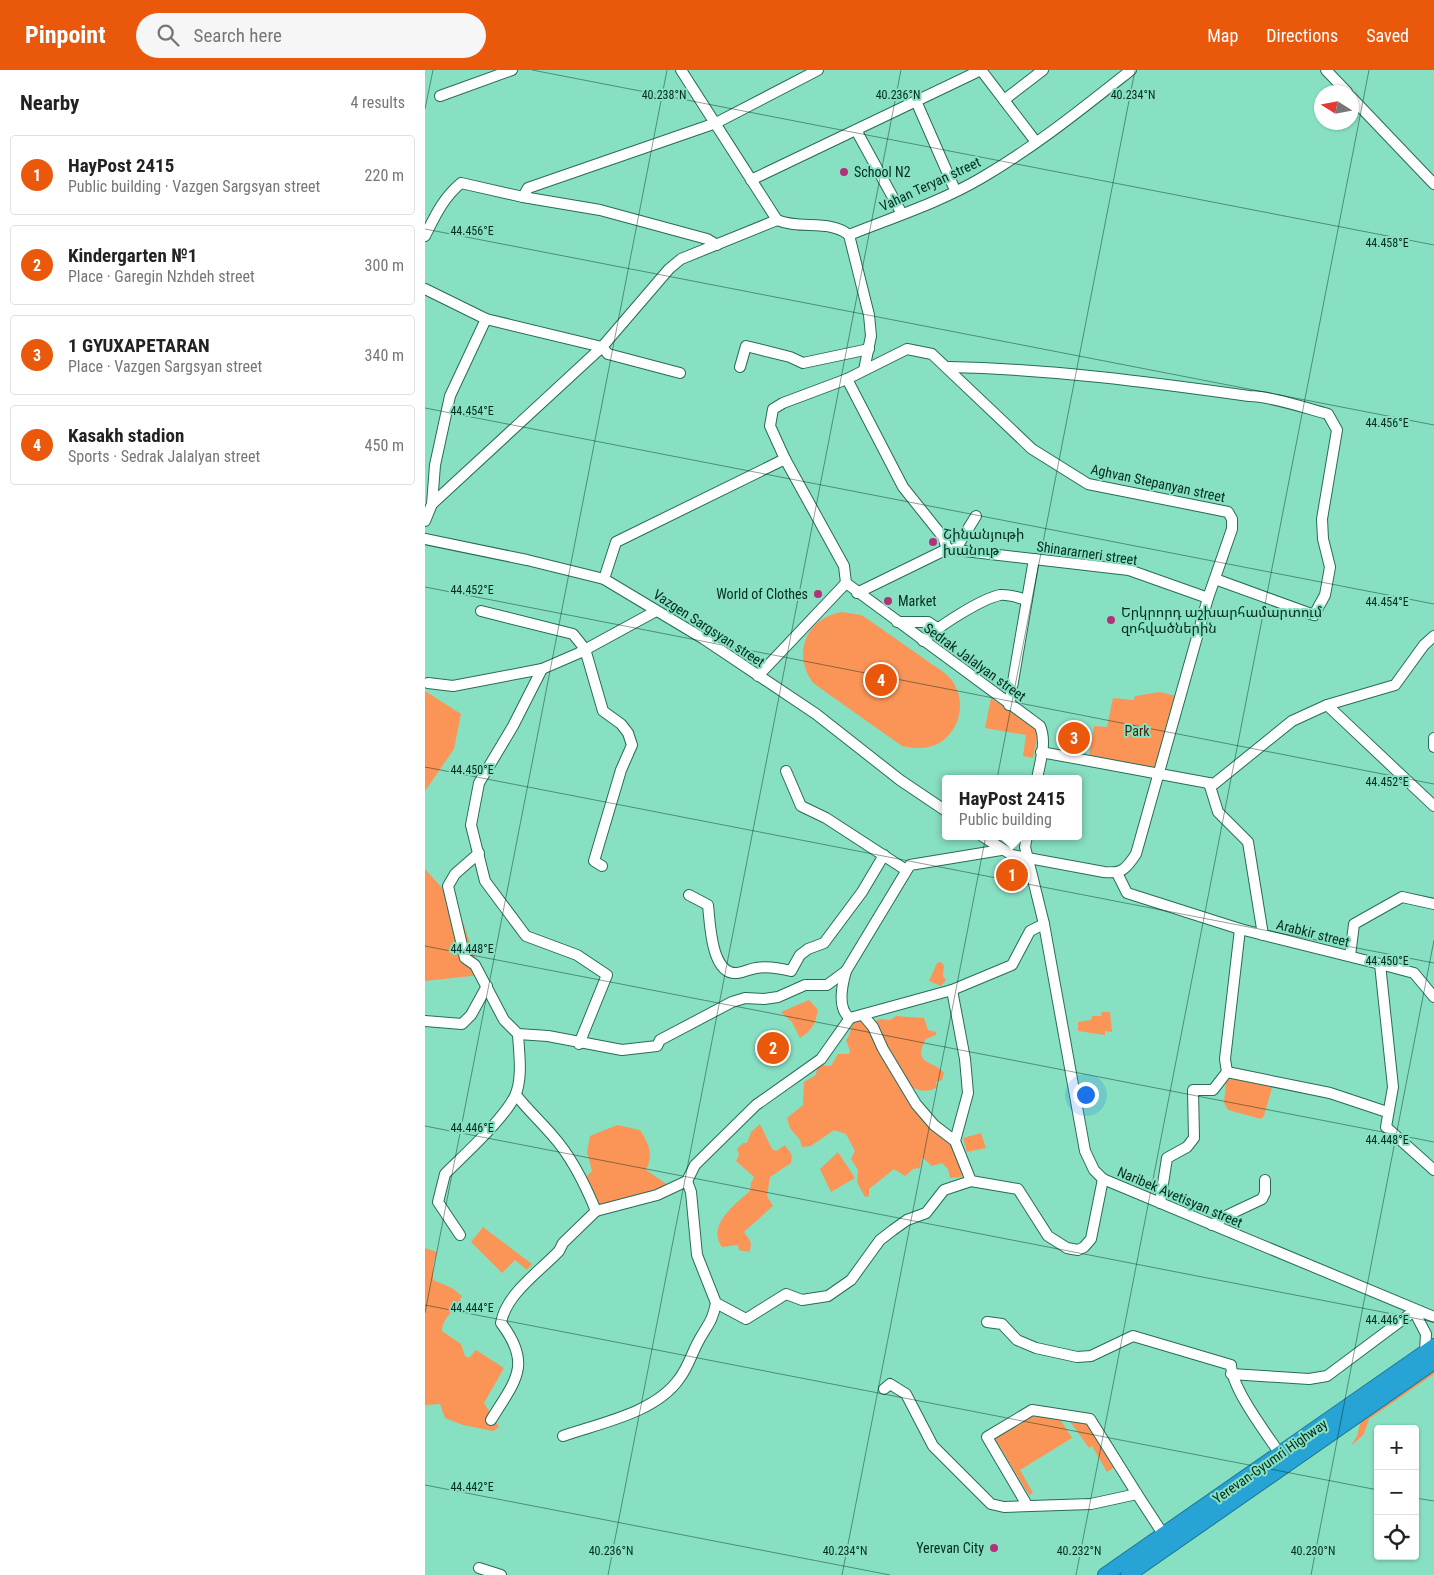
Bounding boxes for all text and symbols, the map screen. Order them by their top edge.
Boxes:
search box [136,13,486,58]
text: Pinpoint [25,21,106,49]
icon: search [154,21,182,49]
text: Search here [194,24,282,47]
text: Map [1207,25,1238,46]
text: Directions [1266,25,1338,46]
text: Saved [1366,25,1409,46]
north arrow [1314,85,1359,130]
text: 40.238°N [642,88,686,102]
text: 40.236°N [876,88,920,102]
text: 40.234°N [1111,88,1155,102]
text: Nearby [20,91,79,115]
text: 4 results [350,93,405,112]
text: HayPost 2415 [68,154,174,177]
street label: Vahan Teryan street [877,154,983,214]
place label: School N2 [854,164,911,180]
text: 1 [33,166,41,185]
text: 220 m [365,166,404,185]
marker: School N2 [838,166,850,178]
text: Public building · Vazgen Sargsyan street [68,177,320,196]
text: 44.456°E [450,224,494,238]
text: 44.458°E [1365,236,1409,250]
text: Kindergarten №1 [68,244,197,267]
text: 2 [33,256,41,275]
text: 300 m [365,256,404,275]
text: Place · Garegin Nzhdeh street [68,267,255,286]
text: 1 GYUXAPETARAN [68,334,210,357]
text: 3 [33,346,41,365]
text: 340 m [365,346,404,365]
text: Place · Vazgen Sargsyan street [68,357,262,376]
text: 44.454°E [450,404,494,418]
text: 44.456°E [1365,416,1409,430]
text: Kasakh stadion [68,424,184,447]
text: 4 [33,436,41,455]
text: 450 m [365,436,404,455]
text: Sports · Sedrak Jalalyan street [68,447,260,466]
street label: Aghvan Stepanyan street [1089,461,1227,505]
place label: Շինանյութի խանութ [943,526,1024,558]
marker: Շինանյութի խանութ [927,536,939,548]
street label: Shinararneri street [1036,538,1138,568]
text: 44.452°E [450,583,494,597]
street label: Vazgen Sargsyan street [650,586,768,670]
place label: World of Clothes [716,586,808,602]
marker: World of Clothes [812,588,824,600]
place label: Market [898,593,936,609]
marker: Market [882,595,894,607]
text: 44.454°E [1365,595,1409,609]
place label: Երկրորդ աշխարհամարտում զոհվածներին [1121,604,1322,636]
marker: Երկրորդ աշխարհամարտում զոհվածներին [1105,614,1117,626]
street label: Sedrak Jalalyan street [921,620,1029,704]
pin: 4 [865,661,897,699]
pin: 3 [1058,719,1090,757]
park label: Park [1125,723,1150,739]
text: 44.450°E [450,763,494,777]
popup [942,775,1082,840]
text: 44.452°E [1365,775,1409,789]
text: HayPost 2415 [959,787,1065,810]
text: Public building [959,810,1052,829]
pin: 1 [996,856,1028,894]
street label: Arabkir street [1275,916,1351,950]
text: 44.448°E [450,942,494,956]
text: 44.450°E [1365,954,1409,968]
pin: 2 [757,1029,789,1067]
your location [1073,1082,1099,1108]
text: 44.446°E [450,1121,494,1135]
text: 44.448°E [1365,1133,1409,1147]
street label: Naribek Avetisyan street [1115,1163,1245,1231]
text: 44.444°E [450,1301,494,1315]
text: 44.446°E [1365,1313,1409,1327]
street label: Yerevan-Gyumri Highway [1210,1415,1330,1507]
map controls [1374,1425,1419,1560]
button: + [1374,1425,1419,1470]
button: − [1374,1470,1419,1515]
text: 44.442°E [450,1480,494,1494]
button: locate [1374,1515,1419,1560]
place label: Yerevan City [916,1540,984,1556]
marker: Yerevan City [988,1542,1000,1554]
text: 40.236°N [589,1544,633,1558]
text: 40.234°N [823,1544,867,1558]
text: 40.232°N [1057,1544,1101,1558]
text: 40.230°N [1291,1544,1335,1558]

